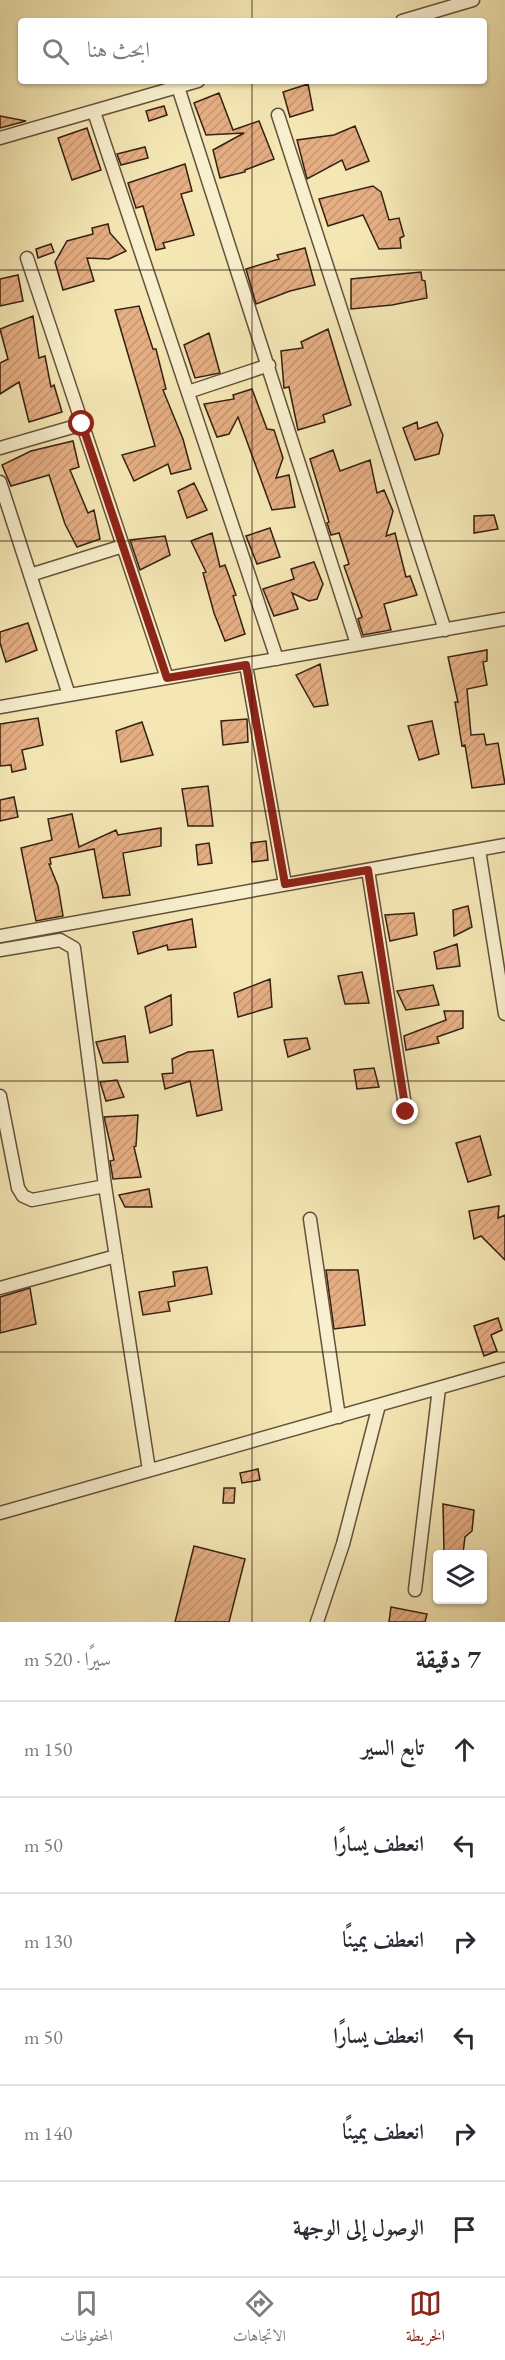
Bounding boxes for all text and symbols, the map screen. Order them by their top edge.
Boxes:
search box [18,18,487,84]
icon: search [39,35,72,68]
text: ابحث هنا [87,35,150,64]
route start [68,410,94,436]
route end [392,1098,418,1124]
map controls [433,1550,487,1604]
button: layers [433,1550,487,1604]
text: 7 دقيقة [416,1642,481,1676]
text: سيرًا · 520 m [24,1646,111,1672]
text: تابع السير [361,1733,424,1762]
icon: ahead [448,1733,481,1766]
text: 150 m [24,1736,72,1762]
text: انعطف يسارًا [333,1829,424,1858]
icon: left [448,1829,481,1862]
text: 50 m [24,1832,63,1858]
text: انعطف يمينًا [342,1925,424,1954]
icon: right [448,1925,481,1958]
text: 130 m [24,1928,72,1954]
text: انعطف يسارًا [333,2021,424,2050]
icon: left [448,2021,481,2054]
text: 50 m [24,2024,63,2050]
text: انعطف يمينًا [342,2117,424,2146]
icon: right [448,2117,481,2150]
text: 140 m [24,2120,72,2146]
text: الوصول إلى الوجهة [293,2213,424,2242]
icon: arrive [448,2213,481,2246]
tab: المحفوظات [60,2287,113,2351]
tab: الاتجاهات [233,2287,286,2351]
tab: الخريطة [406,2287,445,2351]

